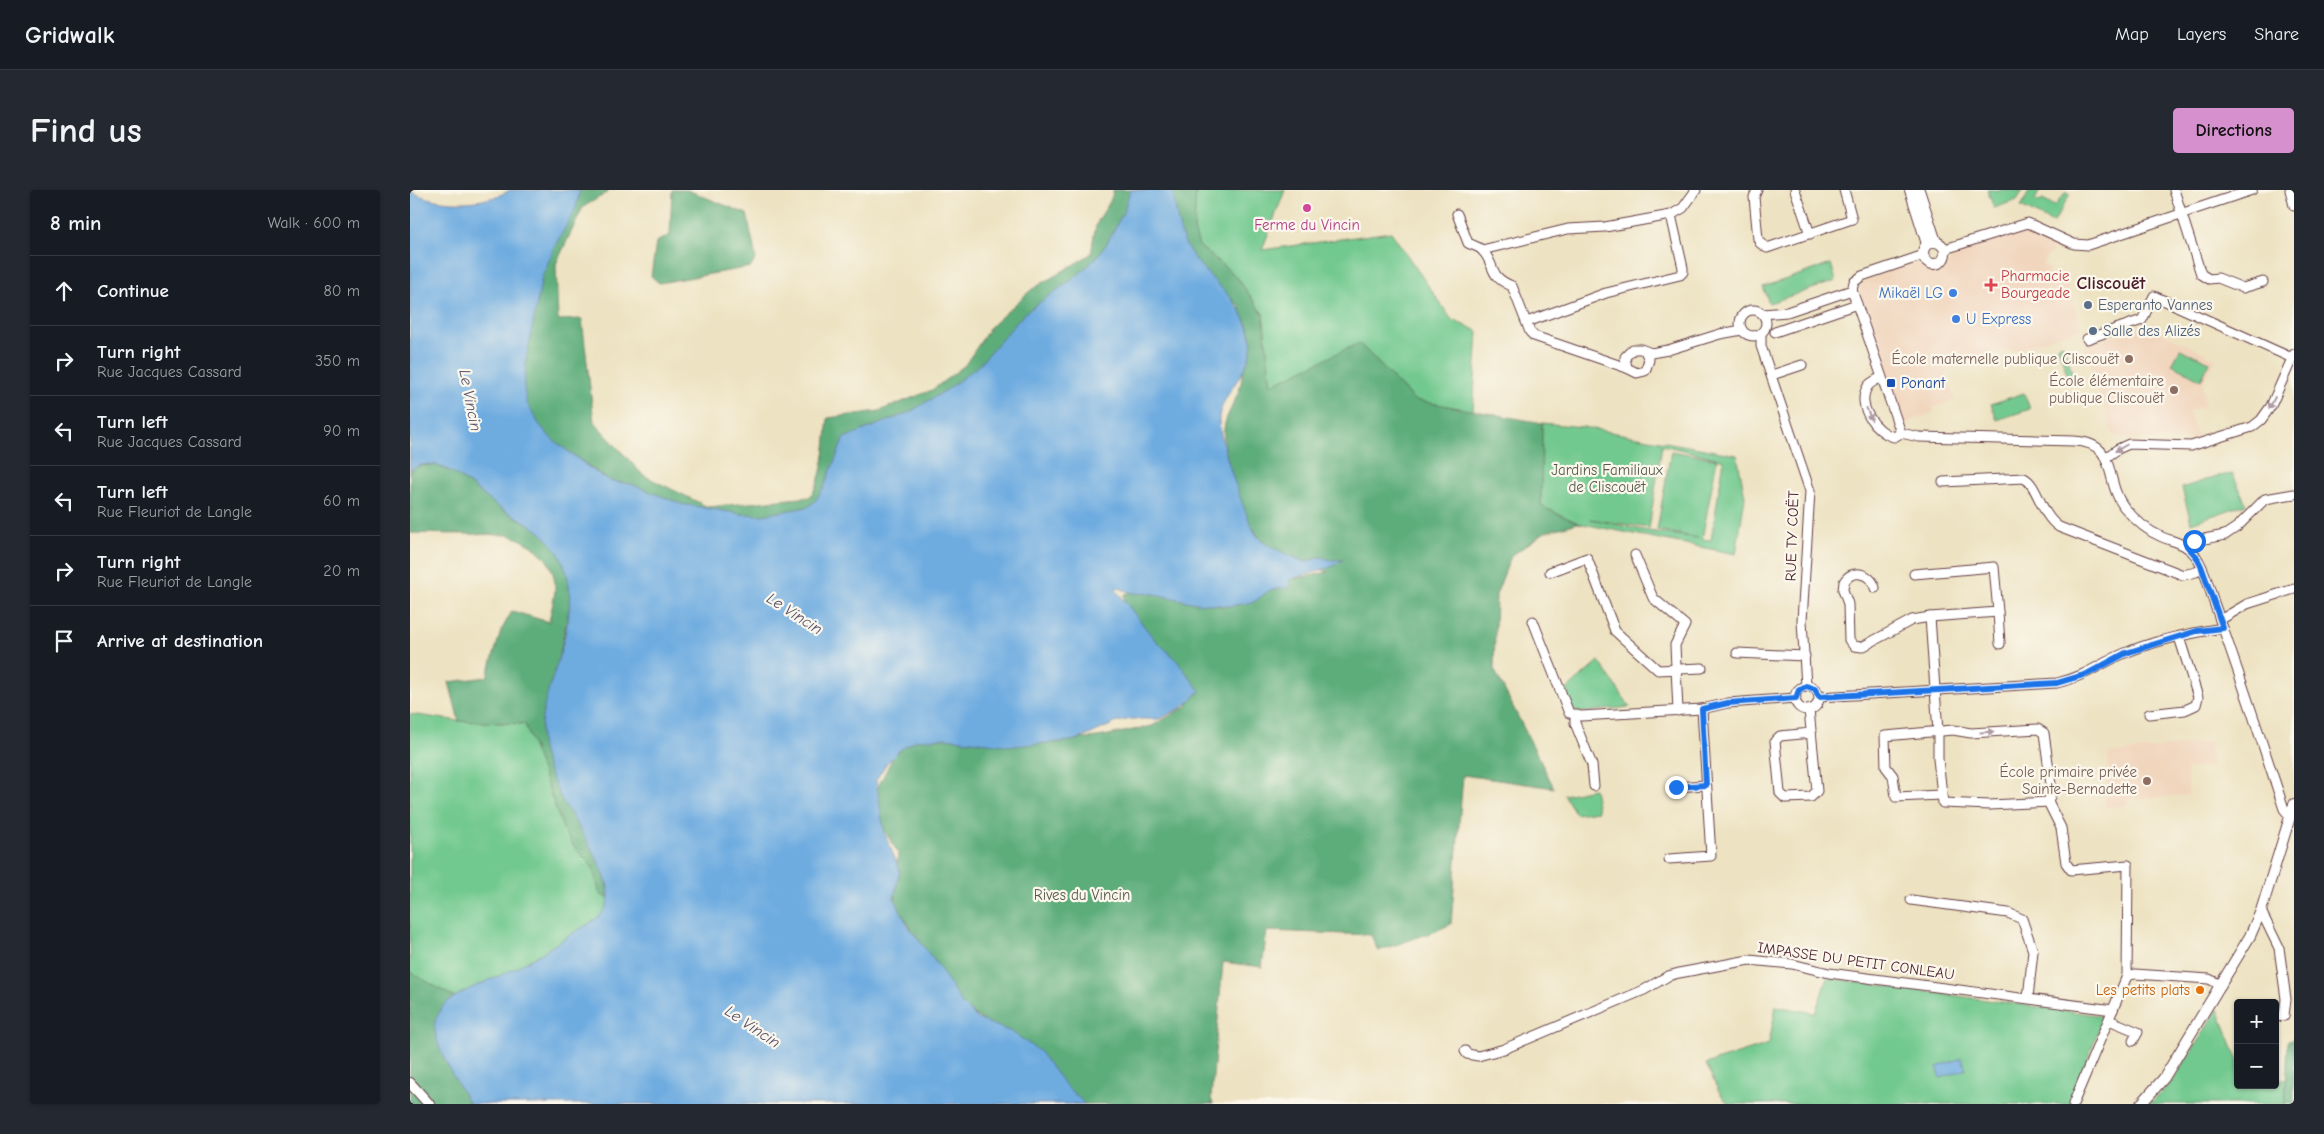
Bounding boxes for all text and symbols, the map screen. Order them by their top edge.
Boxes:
text: Gridwalk [25,21,114,49]
text: Map [2115,24,2149,45]
text: Layers [2177,24,2226,45]
text: Share [2254,24,2299,45]
button: Directions [2173,108,2294,153]
text: Find us [30,110,142,151]
marker: Ferme du Vincin [1301,202,1313,214]
text: 8 min [50,211,101,235]
text: Walk · 600 m [267,214,360,232]
place label: Ferme du Vincin [1254,216,1360,234]
place label: Pharmacie Bourgeade [2001,267,2071,302]
district label: Cliscouët [2077,273,2147,294]
icon: ahead [50,277,78,305]
marker: Pharmacie Bourgeade [1985,279,1997,291]
text: Continue [97,280,169,302]
text: 80 m [323,282,360,300]
place label: Mikaël LG [1879,284,1943,302]
marker: Mikaël LG [1947,287,1959,299]
place label: Esperanto Vannes [2098,296,2213,314]
marker: Esperanto Vannes [2082,299,2094,311]
place label: U Express [1966,310,2031,328]
marker: U Express [1950,313,1962,325]
place label: Salle des Alizés [2103,322,2200,340]
marker: Salle des Alizés [2087,325,2099,337]
text: Turn right [97,341,181,363]
icon: right [50,347,78,375]
place label: École maternelle publique Cliscouët [1892,349,2120,368]
text: 350 m [315,352,360,370]
marker: École maternelle publique Cliscouët [2123,353,2135,365]
text: Rue Jacques Cassard [97,363,242,381]
water label: Le Vincin [455,368,485,433]
place label: École élémentaire publique Cliscouët [2049,371,2165,407]
place label: Ponant [1901,374,1946,392]
marker: Ponant [1885,377,1897,389]
marker: École élémentaire publique Cliscouët [2168,384,2180,396]
one-way arrow [2268,395,2276,410]
one-way arrow [1865,406,1873,421]
text: Turn left [97,411,168,433]
icon: left [50,417,78,445]
text: 90 m [323,422,360,440]
text: Rue Jacques Cassard [97,433,242,451]
one-way arrow [2114,444,2127,453]
park label: Jardins Familiaux de Cliscouët [1551,461,1664,496]
text: Turn left [97,481,168,503]
icon: left [50,487,78,515]
street label: RUE TY COËT [1781,490,1803,582]
text: 60 m [323,492,360,510]
text: Rue Fleuriot de Langle [97,503,252,521]
route start [2183,530,2206,553]
text: Turn right [97,551,181,573]
icon: right [50,557,78,585]
text: 20 m [323,562,360,580]
text: Rue Fleuriot de Langle [97,573,252,591]
water label: Le Vincin [763,589,826,638]
icon: arrive [50,627,78,655]
text: Arrive at destination [97,630,263,652]
one-way arrow [1979,728,1995,736]
place label: École primaire privée Sainte-Bernadette [2000,762,2137,798]
marker: École primaire privée Sainte-Bernadette [2141,775,2153,787]
route end [1665,776,1688,799]
park label: Rives du Vincin [1034,886,1130,904]
street label: IMPASSE DU PETIT CONLEAU [1756,938,1956,984]
place label: Les petits plats [2096,981,2190,999]
marker: Les petits plats [2194,984,2206,996]
map controls [2234,999,2279,1089]
button: + [2234,999,2279,1044]
water label: Le Vincin [721,1002,783,1052]
button: − [2234,1044,2279,1089]

